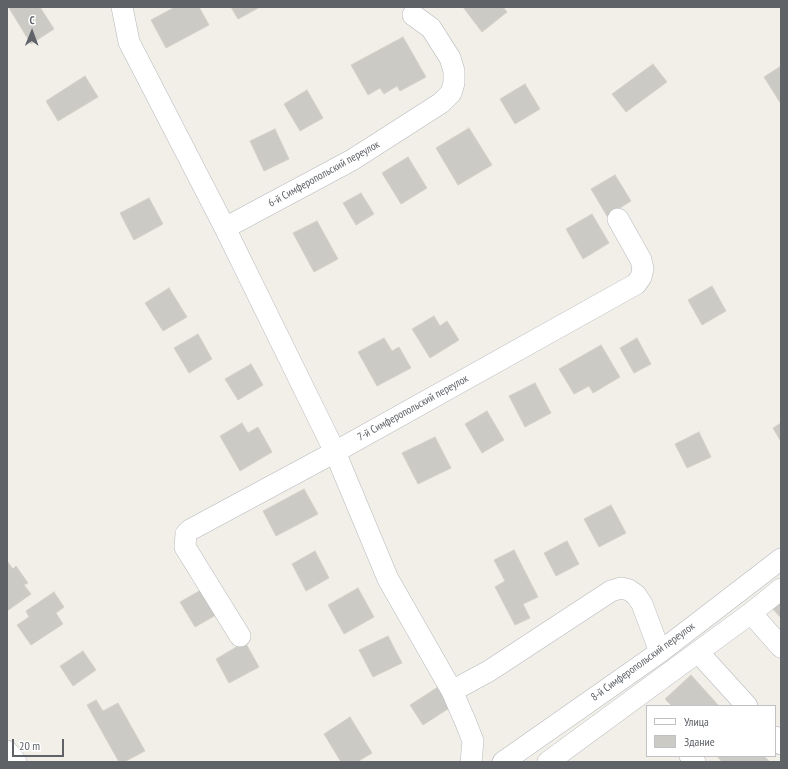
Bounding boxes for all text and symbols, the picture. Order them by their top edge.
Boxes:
north arrow [12,12,52,52]
text: С [30,13,35,27]
street label: 6-й Симферопольский переулок [266,138,382,210]
street label: 7-й Симферопольский переулок [355,372,471,444]
street label: 8-й Симферопольский переулок [588,620,698,704]
legend [646,705,776,757]
text: Улица [684,714,709,729]
scale bar [14,731,66,757]
text: Здание [684,734,715,749]
text: 20 m [19,738,40,753]

